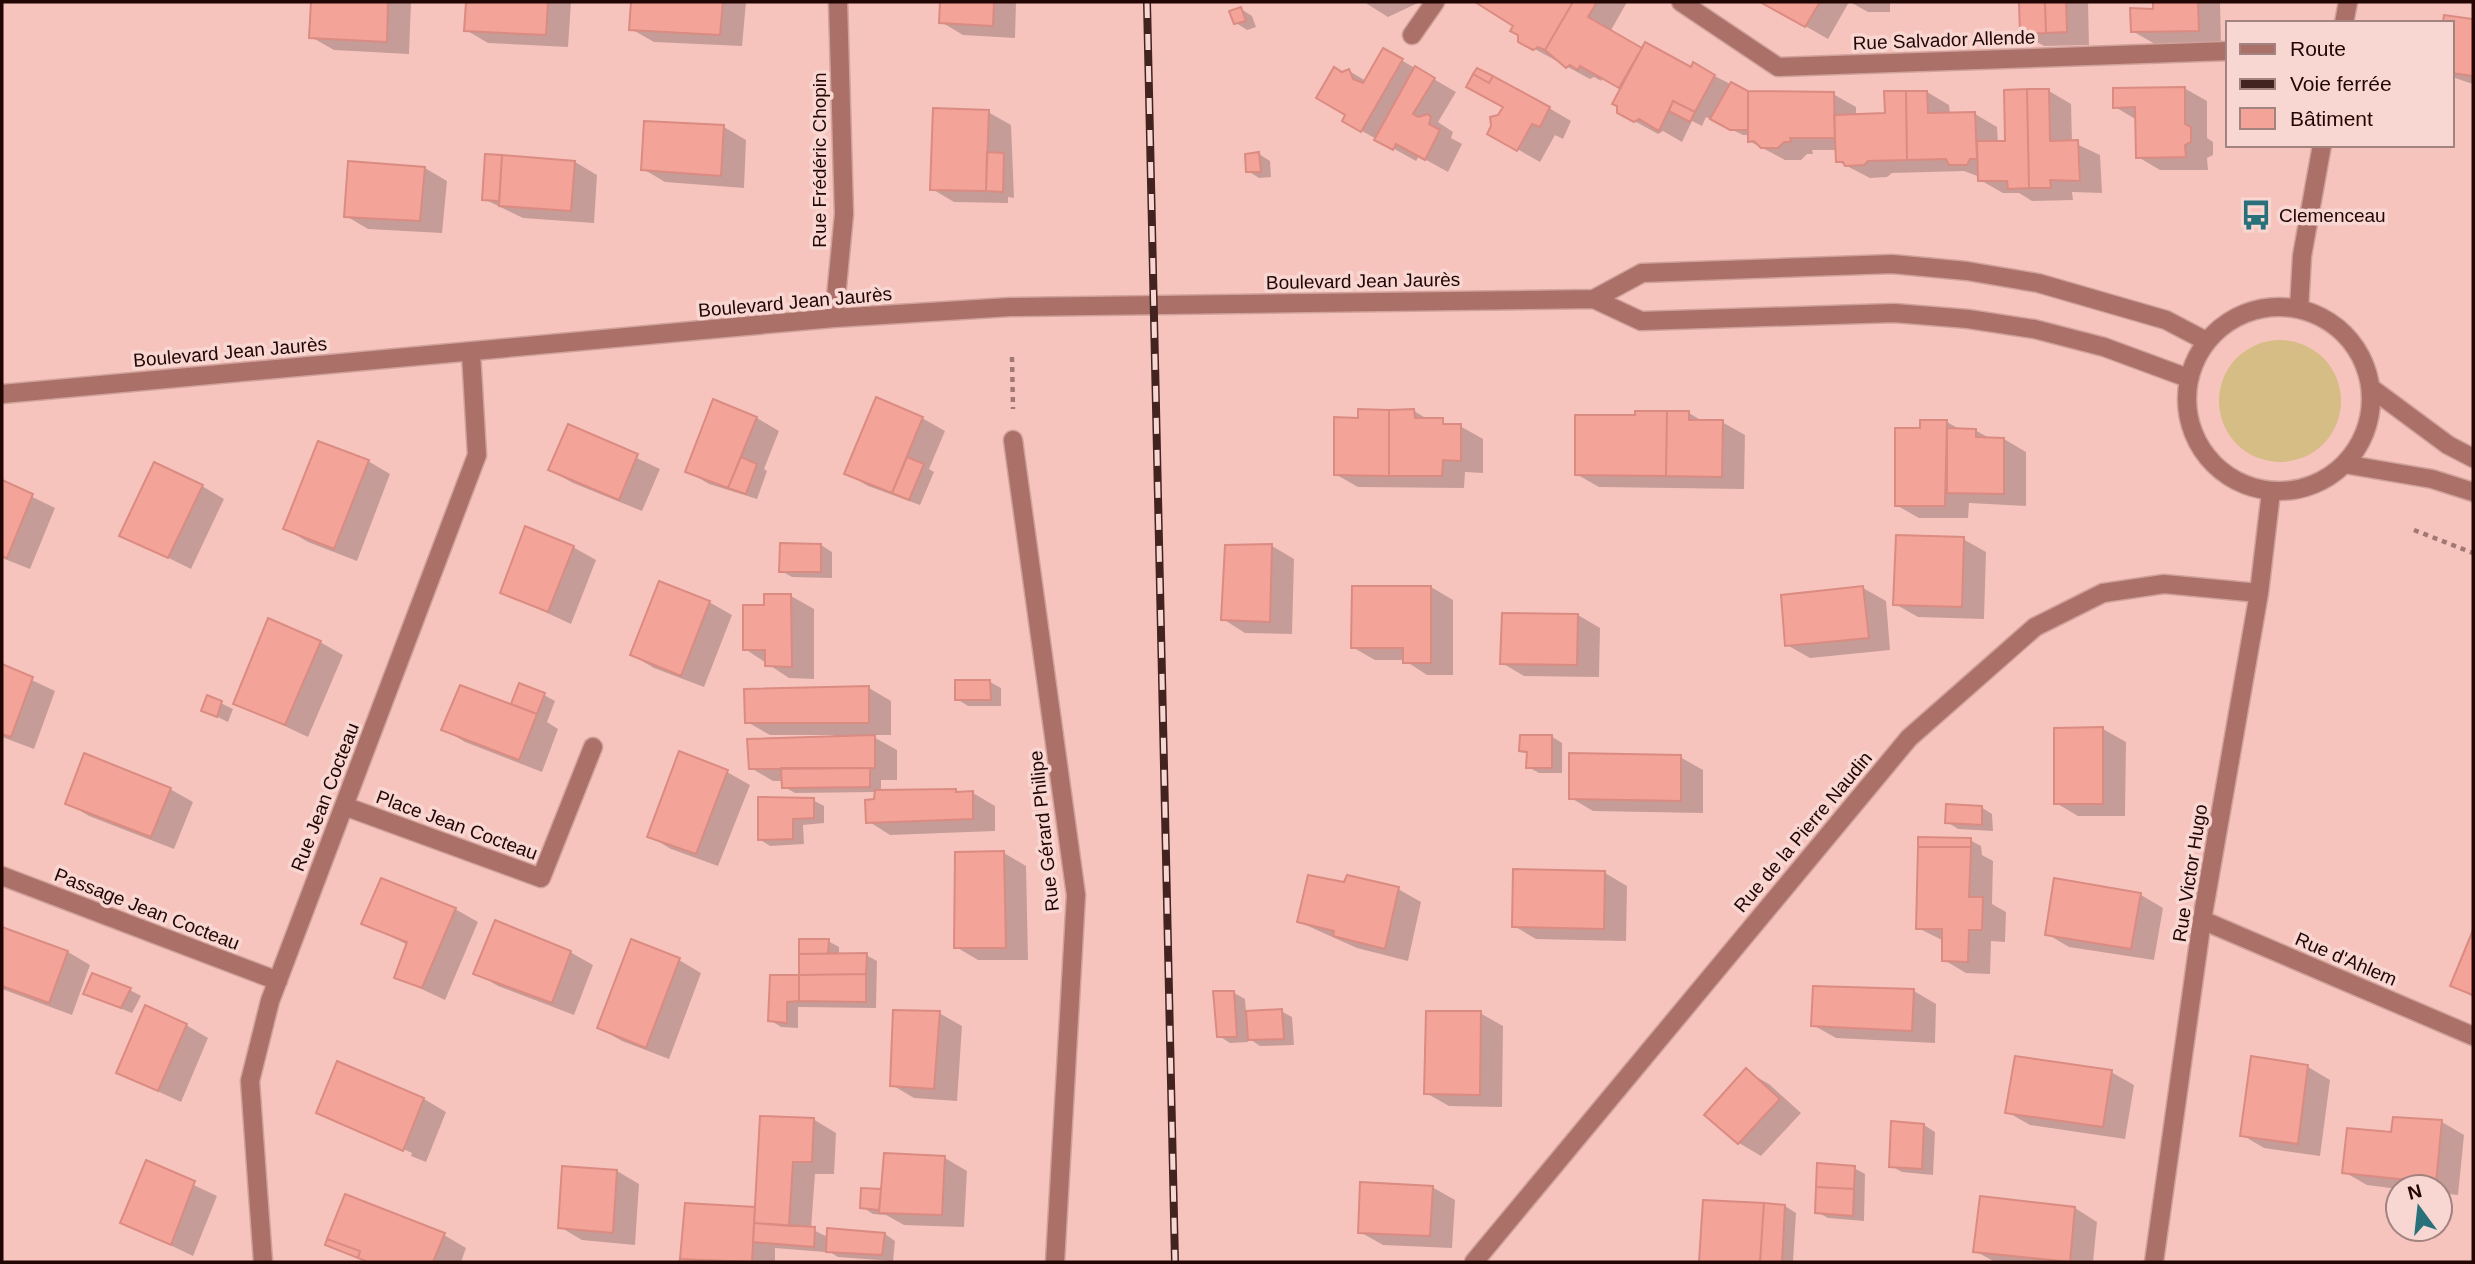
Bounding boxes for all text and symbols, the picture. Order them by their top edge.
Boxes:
legend [2226,21,2454,147]
street label: Rue Salvador Allende [1852,26,2036,54]
text: Route [2290,37,2346,60]
street label: Rue Frédéric Chopin [809,72,830,248]
text: Voie ferrée [2290,72,2392,95]
text: Bâtiment [2290,107,2373,130]
bus stop icon: Clemenceau [2239,198,2273,232]
place label: Clemenceau [2279,205,2386,226]
street label: Boulevard Jean Jaurès [1266,269,1460,293]
street label: Boulevard Jean Jaurès [697,283,893,321]
street label: Boulevard Jean Jaurès [132,333,328,371]
street label: Rue Jean Cocteau [287,720,363,874]
street label: Rue de la Pierre Naudin [1730,748,1876,916]
street label: Rue Gérard Philipe [1025,750,1063,912]
street label: Place Jean Cocteau [374,786,540,864]
street label: Rue Victor Hugo [2169,803,2211,943]
street label: Passage Jean Cocteau [52,864,242,954]
street label: Rue d'Ahlem [2292,928,2400,990]
north arrow [2384,1173,2454,1243]
text: N [2405,1180,2424,1204]

